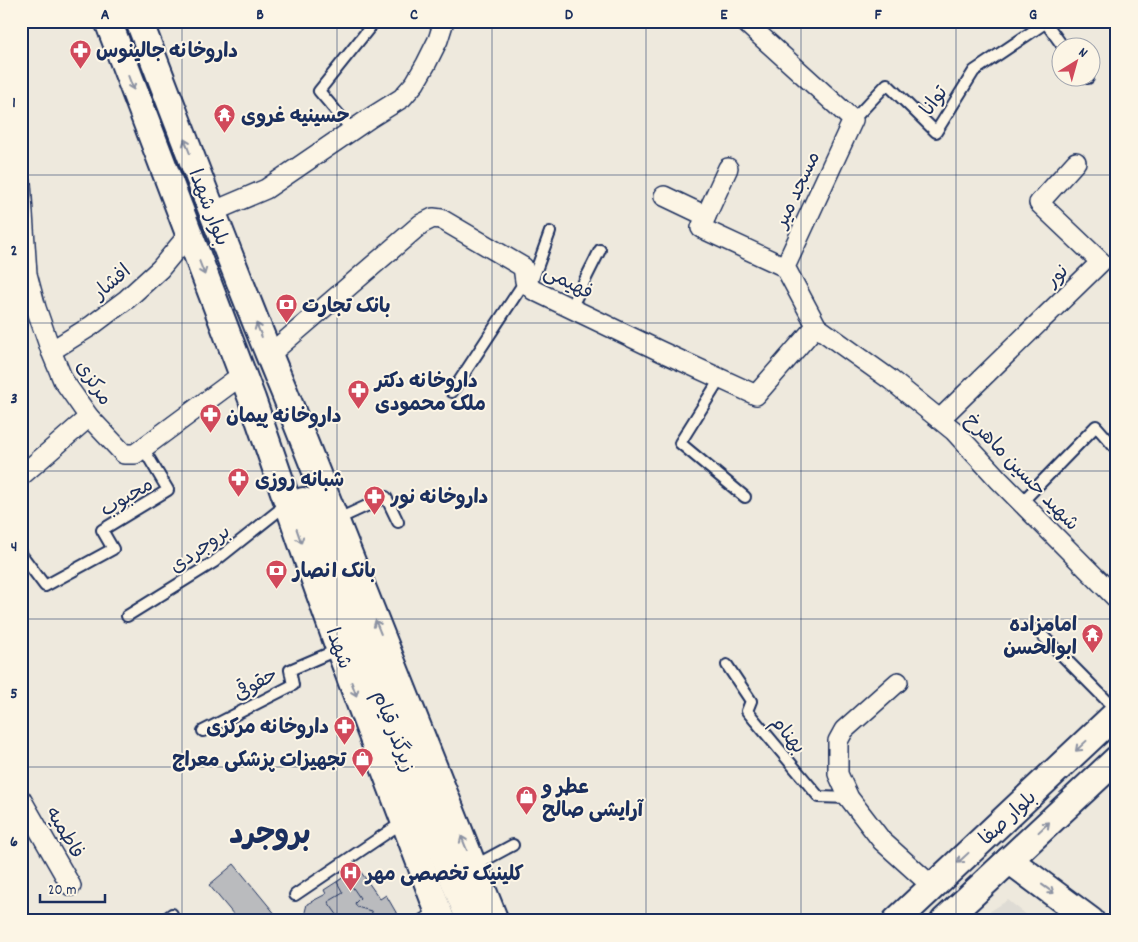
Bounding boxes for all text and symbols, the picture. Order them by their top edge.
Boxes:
text: A [101,4,110,27]
text: B [256,4,264,27]
text: C [410,4,418,27]
text: D [565,4,574,27]
text: E [720,4,728,27]
text: F [874,4,882,27]
text: G [1029,4,1037,27]
pharmacy icon: داروخانه جالینوس [68,38,92,69]
north arrow [1050,38,1100,88]
place label: داروخانه جالینوس [96,39,238,67]
text: N [1074,43,1091,63]
one-way arrow [127,75,137,90]
street label: توانا [915,81,956,123]
text: 1 [12,92,16,115]
temple icon: حسینیه غروی [213,103,237,134]
place label: حسینیه غروی [241,104,350,132]
one-way arrow [182,139,191,154]
street label: مسجد میر [768,147,829,235]
street label: بلوار شهدا [180,166,235,251]
text: 2 [11,240,18,263]
street label: افشار [86,259,138,309]
one-way arrow [198,259,207,275]
street label: فهیمی [538,259,597,308]
street label: نور [1039,259,1076,296]
bank icon: بانک تجارت [274,293,298,324]
place label: بانک تجارت [302,294,390,322]
one-way arrow [253,323,263,338]
street label: مرکزی [67,355,118,412]
place label: داروخانه دکتر ملک محمودی [373,369,486,420]
pharmacy icon: داروخانه دکتر ملک محمودی [347,379,371,410]
text: 3 [10,388,18,411]
pharmacy icon: داروخانه پیمان [198,403,222,434]
place label: داروخانه پیمان [226,404,342,432]
street label: شهید حسین ماهرخ [957,408,1085,538]
pharmacy icon: شبانه روزی [227,467,251,498]
place label: شبانه روزی [255,468,344,496]
street label: محبوب [96,472,159,525]
pharmacy icon: داروخانه نور [363,484,387,515]
place label: داروخانه نور [390,485,488,513]
street label: بروجردی [165,519,237,582]
one-way arrow [295,528,304,543]
text: 4 [11,536,17,559]
bank icon: بانک انصار [265,558,289,589]
place label: بانک انصار [291,559,376,587]
place label: امامزاده ابوالحسن [1003,613,1077,664]
one-way arrow [372,620,382,635]
temple icon: امامزاده ابوالحسن [1081,623,1105,654]
street label: شهدا [317,624,358,674]
street label: حقوقی [228,660,284,709]
one-way arrow [350,680,359,696]
text: 5 [10,683,18,706]
street label: زیرگذر قیام [364,687,421,777]
street label: بهنام [762,711,811,761]
pharmacy icon: داروخانه مرکزی [333,714,357,745]
place label: داروخانه مرکزی [206,715,329,743]
one-way arrow [1075,740,1088,752]
shop icon: تجهیزات پزشکی معراج [350,747,374,778]
place label: تجهیزات پزشکی معراج [172,748,347,776]
place label: عطر و آرایشی صالح [540,775,645,826]
shop icon: عطر و آرایشی صالح [514,785,538,816]
street label: بلوار صفا [974,785,1044,853]
street label: فاطمیه [37,802,89,865]
district label: بروجرد [229,816,311,859]
one-way arrow [1038,821,1051,833]
text: 6 [10,831,18,854]
one-way arrow [458,836,468,851]
one-way arrow [957,852,970,864]
hospital icon: کلینیک تخصصی مهر [338,861,362,892]
place label: کلینیک تخصصی مهر [364,862,524,890]
scale bar [40,872,105,904]
text: 20 m [48,880,76,902]
one-way arrow [1041,884,1055,894]

